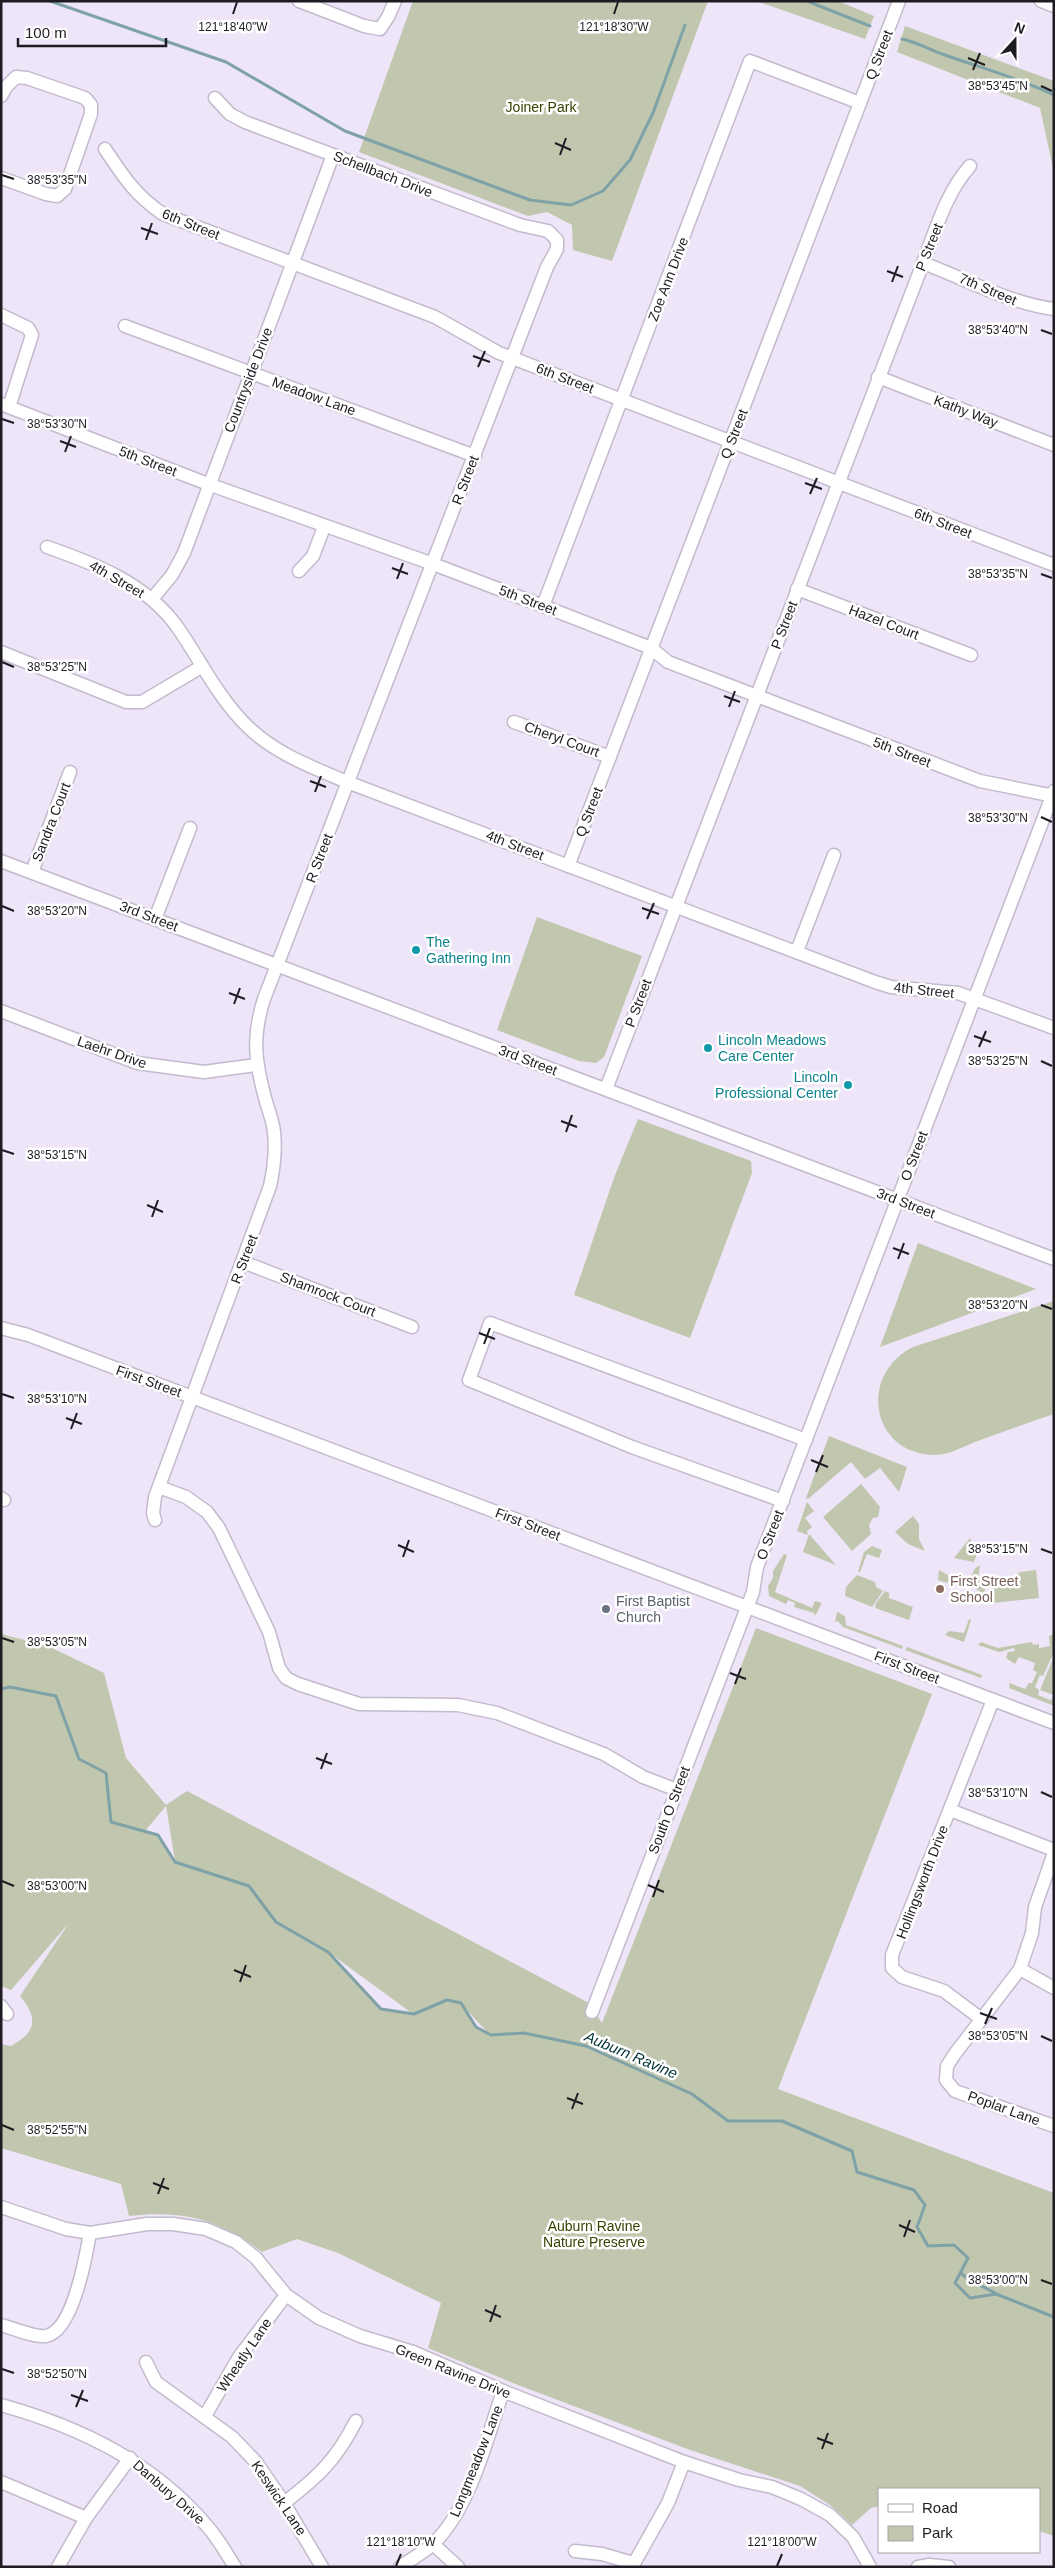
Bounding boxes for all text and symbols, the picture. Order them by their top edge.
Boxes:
scale bar [18,15,165,47]
north arrow [990,15,1040,65]
text: N [1012,19,1027,37]
text: 121°18'40"W [198,20,268,34]
text: 121°18'30"W [579,20,649,34]
text: 100 m [25,24,67,41]
street label: Q Street [862,28,896,82]
text: 38°53'45"N [968,79,1028,93]
park label: Joiner Park [506,99,577,115]
street label: Schellbach Drive [331,148,435,200]
text: 38°53'35"N [27,173,87,187]
street label: 6th Street [160,205,222,243]
street label: P Street [912,221,946,273]
street label: Zoe Ann Drive [645,235,691,323]
street label: 7th Street [957,270,1019,308]
text: 38°53'40"N [968,323,1028,337]
street label: Countryside Drive [221,325,275,435]
street label: 6th Street [534,360,596,396]
street label: Meadow Lane [270,373,358,419]
street label: Kathy Way [932,391,1000,431]
street label: Q Street [717,407,751,461]
text: 38°53'30"N [27,417,87,431]
street label: 5th Street [117,443,179,479]
street label: R Street [448,453,482,507]
street label: 6th Street [912,505,974,541]
street label: 4th Street [87,557,147,601]
text: 38°53'35"N [968,567,1028,581]
street label: 5th Street [497,582,559,618]
street label: P Street [768,599,801,651]
street label: Hazel Court [847,601,921,643]
text: 38°53'25"N [27,660,87,674]
street label: Cheryl Court [522,718,602,760]
street label: 5th Street [871,734,933,770]
street label: Sandra Court [29,780,73,864]
street label: Q Street [572,785,606,839]
text: 38°53'30"N [968,811,1028,825]
street label: 4th Street [484,827,546,863]
street label: R Street [302,831,336,885]
street label: 3rd Street [117,898,181,935]
text: 38°53'20"N [27,904,87,918]
place label: The Gathering Inn [426,934,511,966]
marker: The Gathering Inn [410,944,422,956]
street label: P Street [622,977,655,1029]
street label: 4th Street [893,979,955,1001]
place label: Lincoln Meadows Care Center [718,1032,826,1064]
street label: Laehr Drive [75,1033,149,1071]
street label: 3rd Street [496,1042,560,1079]
marker: Lincoln Meadows Care Center [702,1042,714,1054]
text: 38°53'25"N [968,1054,1028,1068]
place label: Lincoln Professional Center [715,1069,838,1101]
marker: Lincoln Professional Center [842,1079,854,1091]
street label: O Street [897,1129,931,1183]
text: 38°53'15"N [27,1148,87,1162]
street label: 3rd Street [874,1185,938,1222]
street label: R Street [227,1232,261,1286]
street label: Shamrock Court [278,1268,378,1320]
text: 38°53'20"N [968,1298,1028,1312]
street label: First Street [114,1362,184,1400]
text: 38°53'10"N [27,1392,87,1406]
street label: First Street [493,1504,563,1544]
street label: O Street [753,1508,787,1562]
text: 38°53'15"N [968,1542,1028,1556]
place label: First Street School [950,1573,1019,1605]
marker: First Street School [934,1583,946,1595]
place label: First Baptist Church [616,1593,690,1625]
marker: First Baptist Church [600,1603,612,1615]
text: 38°53'05"N [27,1635,87,1649]
street label: First Street [872,1647,942,1687]
street label: South O Street [645,1764,693,1856]
text: 38°53'10"N [968,1786,1028,1800]
street label: Hollingsworth Drive [893,1823,951,1941]
text: 38°53'00"N [27,1879,87,1893]
water label: Auburn Ravine [581,2027,680,2082]
text: 38°53'05"N [968,2029,1028,2043]
street label: Poplar Lane [966,2088,1042,2129]
text: 38°52'55"N [27,2123,87,2137]
park label: Auburn Ravine Nature Preserve [543,2218,645,2250]
text: 38°53'00"N [968,2273,1028,2287]
street label: Wheatly Lane [213,2315,275,2395]
street label: Green Ravine Drive [393,2341,513,2402]
text: 38°52'50"N [27,2367,87,2381]
street label: Longmeadow Lane [446,2403,506,2519]
street label: Danbury Drive [130,2457,208,2528]
street label: Keswick Lane [248,2458,310,2538]
legend [878,2488,1040,2553]
text: Road [922,2499,958,2516]
text: Park [922,2524,953,2541]
text: 121°18'10"W [366,2535,436,2549]
text: 121°18'00"W [747,2535,817,2549]

